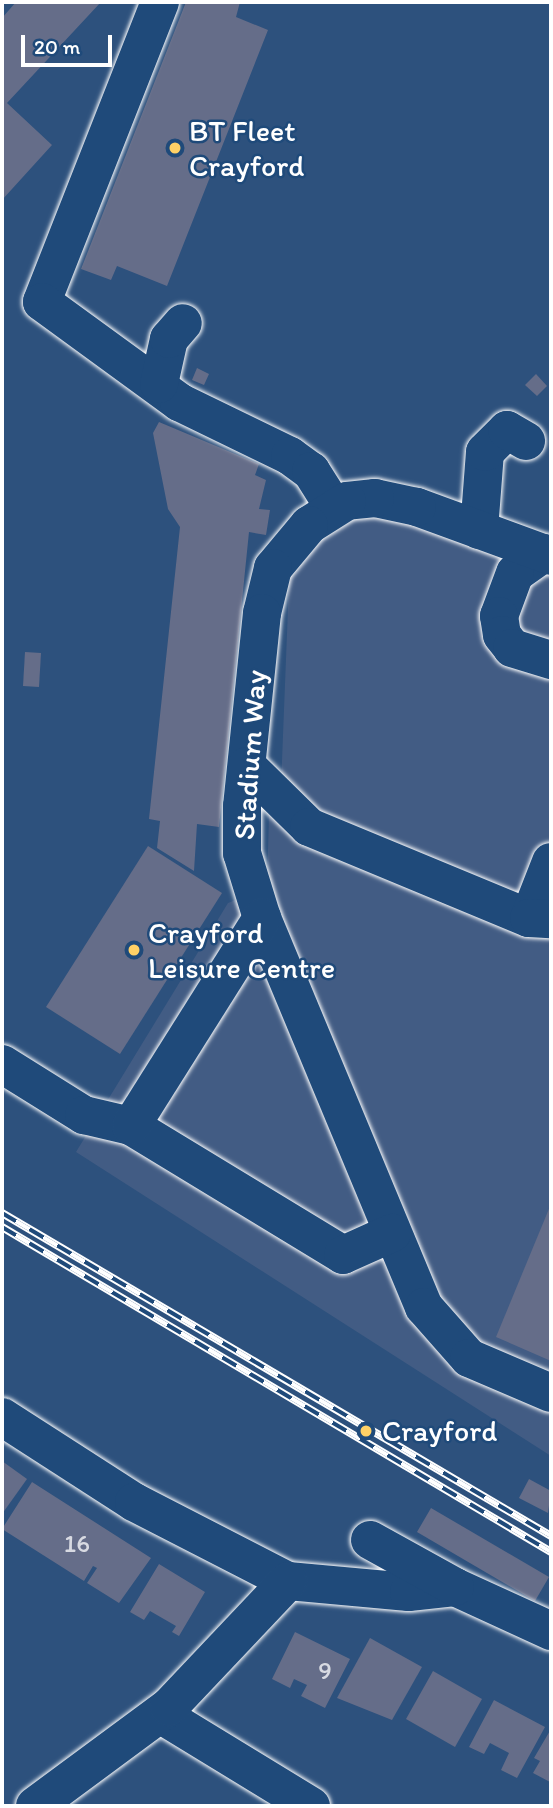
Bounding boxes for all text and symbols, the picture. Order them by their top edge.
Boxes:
scale bar [24,21,116,65]
text: 20 m [34,34,80,59]
place label: BT Fleet Crayford [189,113,304,184]
marker: BT Fleet Crayford [167,140,183,156]
street label: Stadium Way [226,669,274,841]
place label: Crayford Leisure Centre [148,915,335,986]
marker: Crayford Leisure Centre [126,942,142,958]
place label: Crayford [382,1413,497,1449]
marker: Crayford [356,1421,376,1441]
house number: 16 [64,1528,90,1560]
house number: 9 [318,1655,332,1687]

